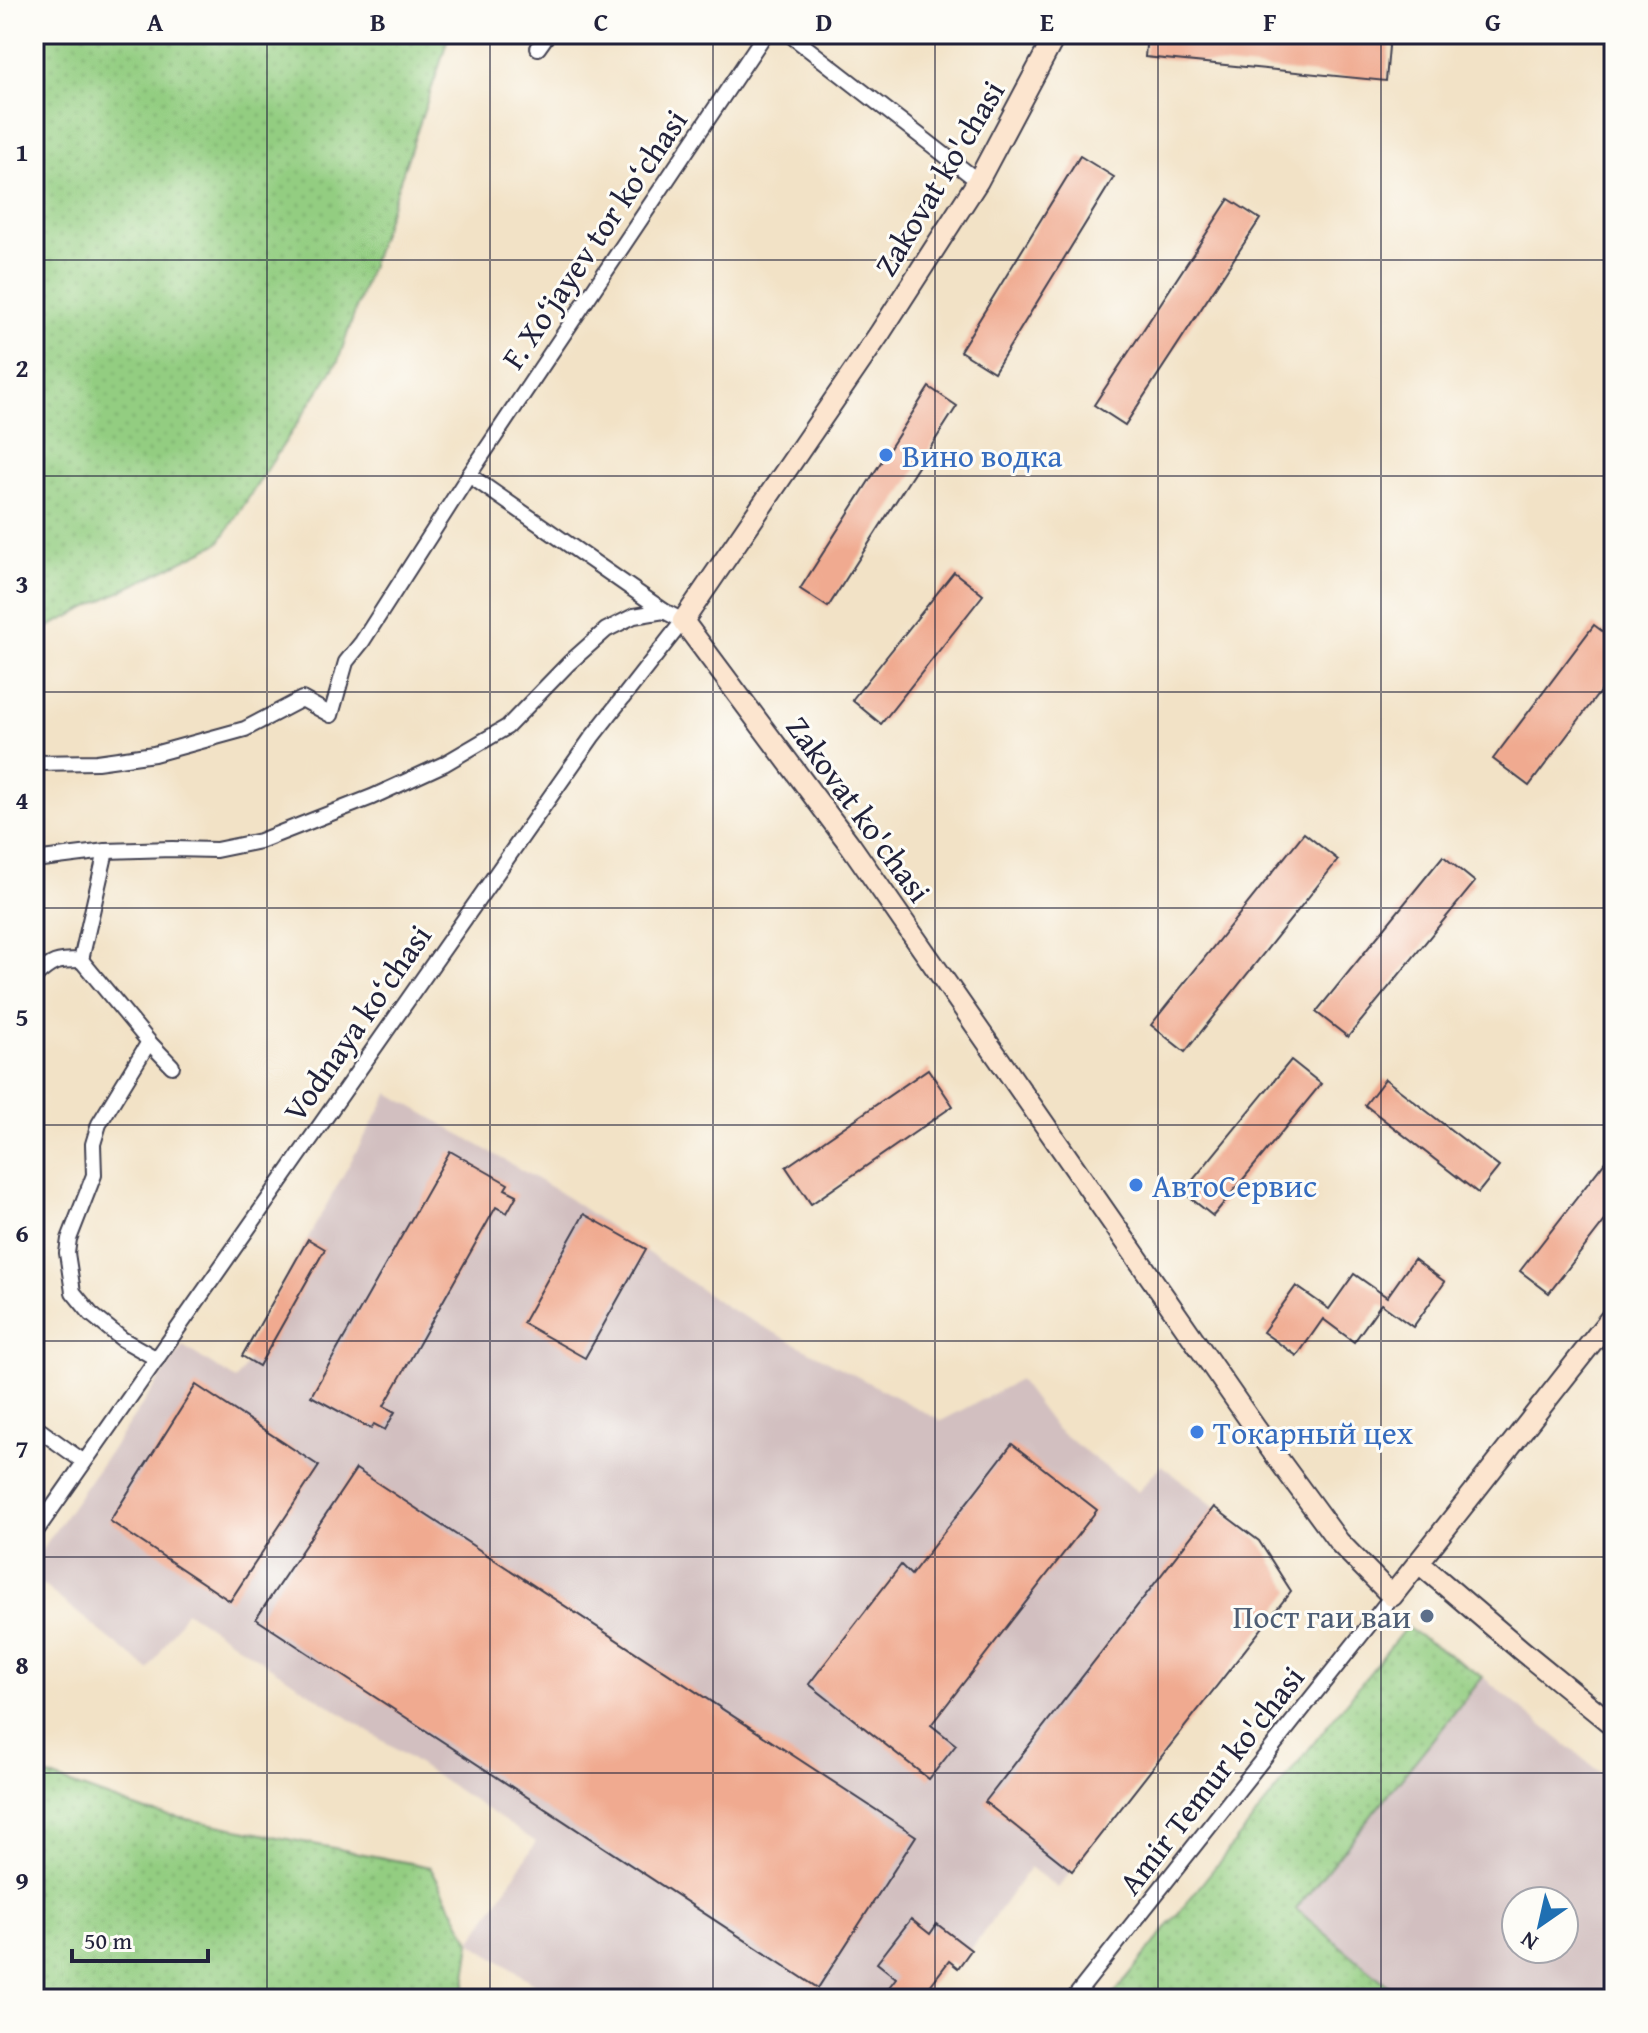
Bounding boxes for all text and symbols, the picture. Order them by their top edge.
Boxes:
text: A [147,2,164,41]
text: B [370,2,386,41]
text: C [594,2,608,41]
text: D [816,2,832,41]
text: E [1040,2,1054,41]
text: F [1263,2,1277,41]
text: G [1485,2,1501,41]
street label: Zakovat ko'chasi [862,71,1016,285]
street label: F. Xo‘jayev tor ko‘chasi [490,100,698,378]
text: 1 [15,132,29,171]
text: 2 [15,348,29,387]
place label: Вино водка [902,432,1063,479]
marker: Вино водка [877,446,895,464]
text: 3 [15,564,29,603]
street label: Zakovat ko'chasi [775,706,943,912]
text: 4 [15,780,29,819]
street label: Vodnaya ko‘chasi [271,915,443,1131]
text: 5 [15,997,29,1036]
place label: АвтоСервис [1152,1162,1317,1209]
marker: АвтоСервис [1127,1176,1145,1194]
text: 6 [15,1213,29,1252]
place label: Токарный цех [1213,1409,1414,1456]
marker: Токарный цех [1188,1423,1206,1441]
text: 7 [15,1429,29,1468]
place label: Пост гаи ваи [1233,1593,1411,1640]
marker: Пост гаи ваи [1418,1607,1436,1625]
text: 8 [15,1645,29,1684]
street label: Amir Temur ko'chasi [1107,1656,1315,1904]
text: 9 [15,1861,29,1900]
north arrow [1500,1885,1580,1965]
scale bar [72,1913,208,1963]
text: 50 m [84,1923,132,1958]
text: N [1514,1924,1544,1959]

